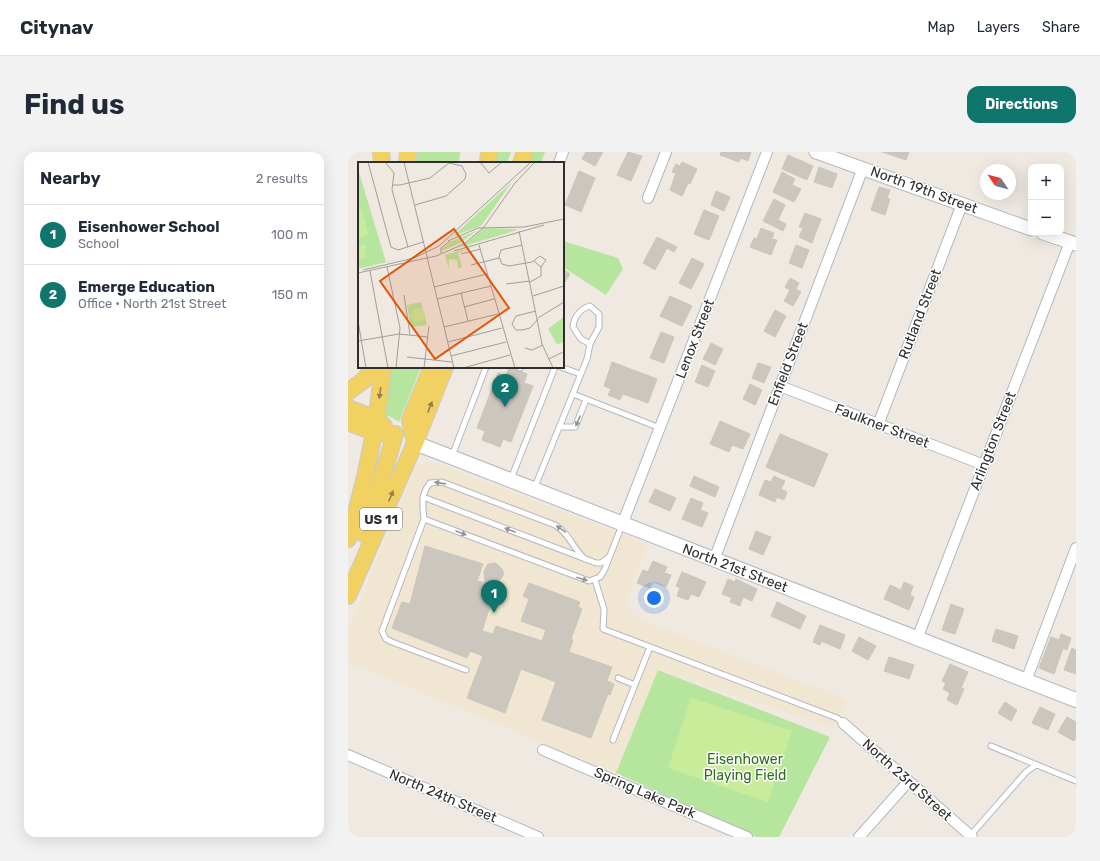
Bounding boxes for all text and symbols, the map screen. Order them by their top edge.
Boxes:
text: Citynav [20,16,93,39]
text: Map [928,19,955,36]
text: Layers [977,19,1020,36]
text: Share [1042,19,1080,36]
button: Directions [967,86,1076,123]
text: Find us [24,88,124,121]
inset map [358,162,564,368]
street label: North 19th Street [868,163,980,217]
north arrow [980,164,1016,200]
map controls [1028,164,1064,236]
button: + [1028,164,1064,200]
text: Nearby [40,168,101,188]
text: 2 results [256,171,308,186]
button: − [1028,200,1064,236]
text: Eisenhower School [78,218,220,236]
text: 1 [50,227,56,242]
text: 100 m [271,227,308,242]
text: School [78,236,119,251]
street label: Rutland Street [895,266,945,361]
text: Emerge Education [78,278,215,296]
text: 2 [49,287,57,302]
text: 150 m [272,287,308,302]
text: Office · North 21st Street [78,296,226,311]
street label: Lenox Street [672,297,718,381]
street label: Enfield Street [764,319,812,408]
pin: 2 [492,374,518,407]
one-way arrow [377,387,383,399]
street label: Arlington Street [966,389,1020,493]
one-way arrow [427,400,433,412]
street label: Faulkner Street [832,400,932,452]
one-way arrow [574,415,580,427]
one-way arrow [434,480,446,486]
one-way arrow [388,490,394,502]
road number: US 11 [360,508,402,530]
one-way arrow [556,525,566,533]
one-way arrow [503,527,515,533]
one-way arrow [455,531,467,537]
street label: North 21st Street [680,540,790,596]
one-way arrow [576,576,588,582]
pin: 1 [481,580,507,613]
your location [644,588,664,608]
street label: North 23rd Street [859,735,956,825]
park label: Eisenhower Playing Field [704,751,786,784]
street label: Spring Lake Park [592,764,699,822]
street label: North 24th Street [387,766,500,827]

